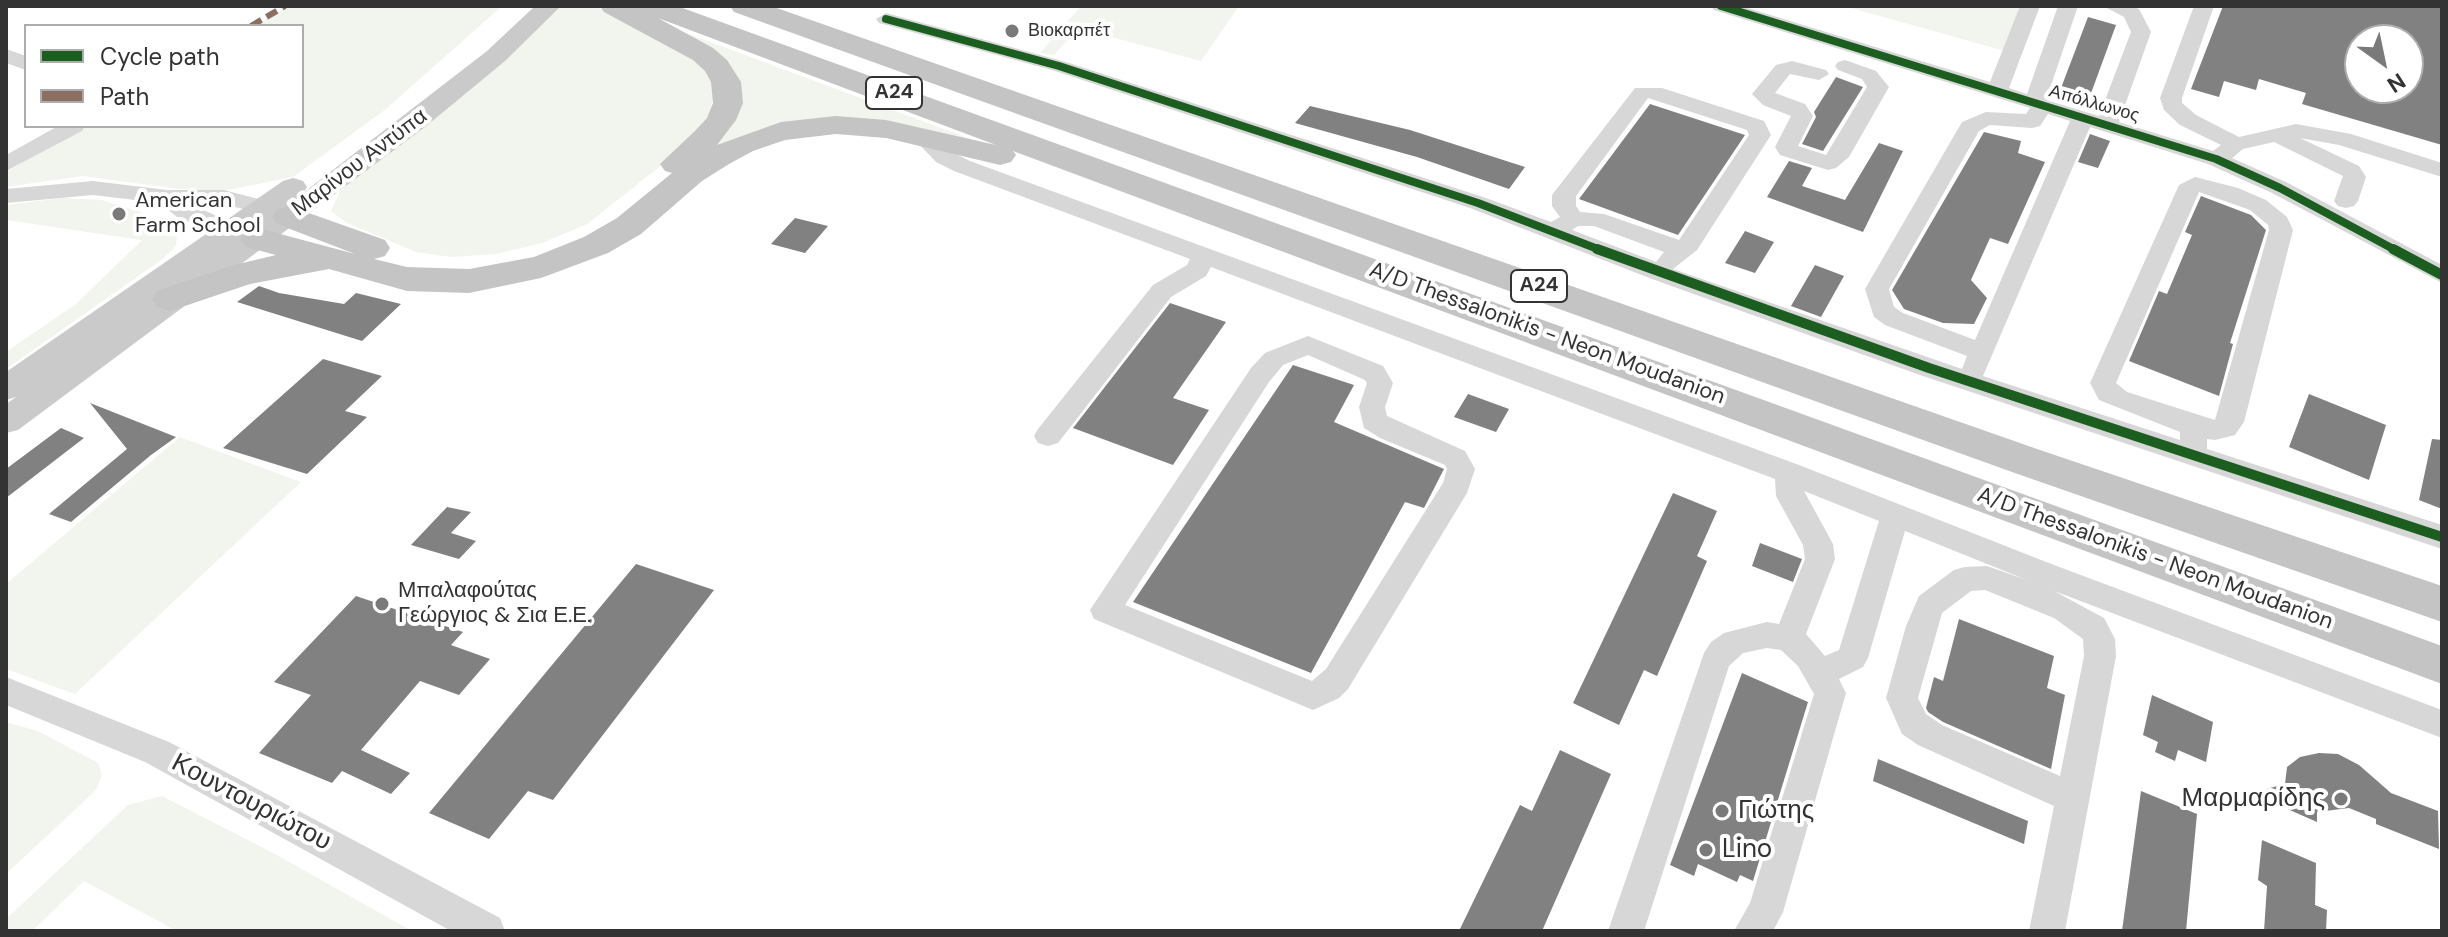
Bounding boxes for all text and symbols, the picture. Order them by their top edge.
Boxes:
place label: Βιοκαρπέτ [1028,20,1110,42]
marker: Βιοκαρπέτ [1003,22,1021,40]
legend [24,24,304,128]
north arrow [2344,24,2424,104]
text: Cycle path [100,41,219,72]
text: N [2382,66,2411,99]
road number: Α24 [866,77,922,109]
text: Path [100,81,149,112]
street label: Απόλλωνος [2046,81,2142,127]
street label: Μαρίνου Αντύπα [287,104,433,222]
place label: American Farm School [135,188,261,240]
marker: American Farm School [110,205,128,223]
street label: A/D Thessalonikis - Neon Moudanion [1366,257,1728,411]
road number: Α24 [1511,270,1567,302]
street label: A/D Thessalonikis - Neon Moudanion [1974,482,2336,636]
place label: Μπαλαφούτας Γεώργιος & Σια Ε.Ε. [398,578,591,630]
marker: Μπαλαφούτας Γεώργιος & Σια Ε.Ε. [373,595,391,613]
street label: Κουντουριώτου [166,748,336,858]
place label: Μαρμαρίδης [2181,783,2325,815]
marker: Μαρμαρίδης [2332,790,2350,808]
place label: Γιώτης [1738,795,1814,827]
marker: Γιώτης [1713,802,1731,820]
place label: Lino [1722,834,1772,866]
marker: Lino [1697,841,1715,859]

